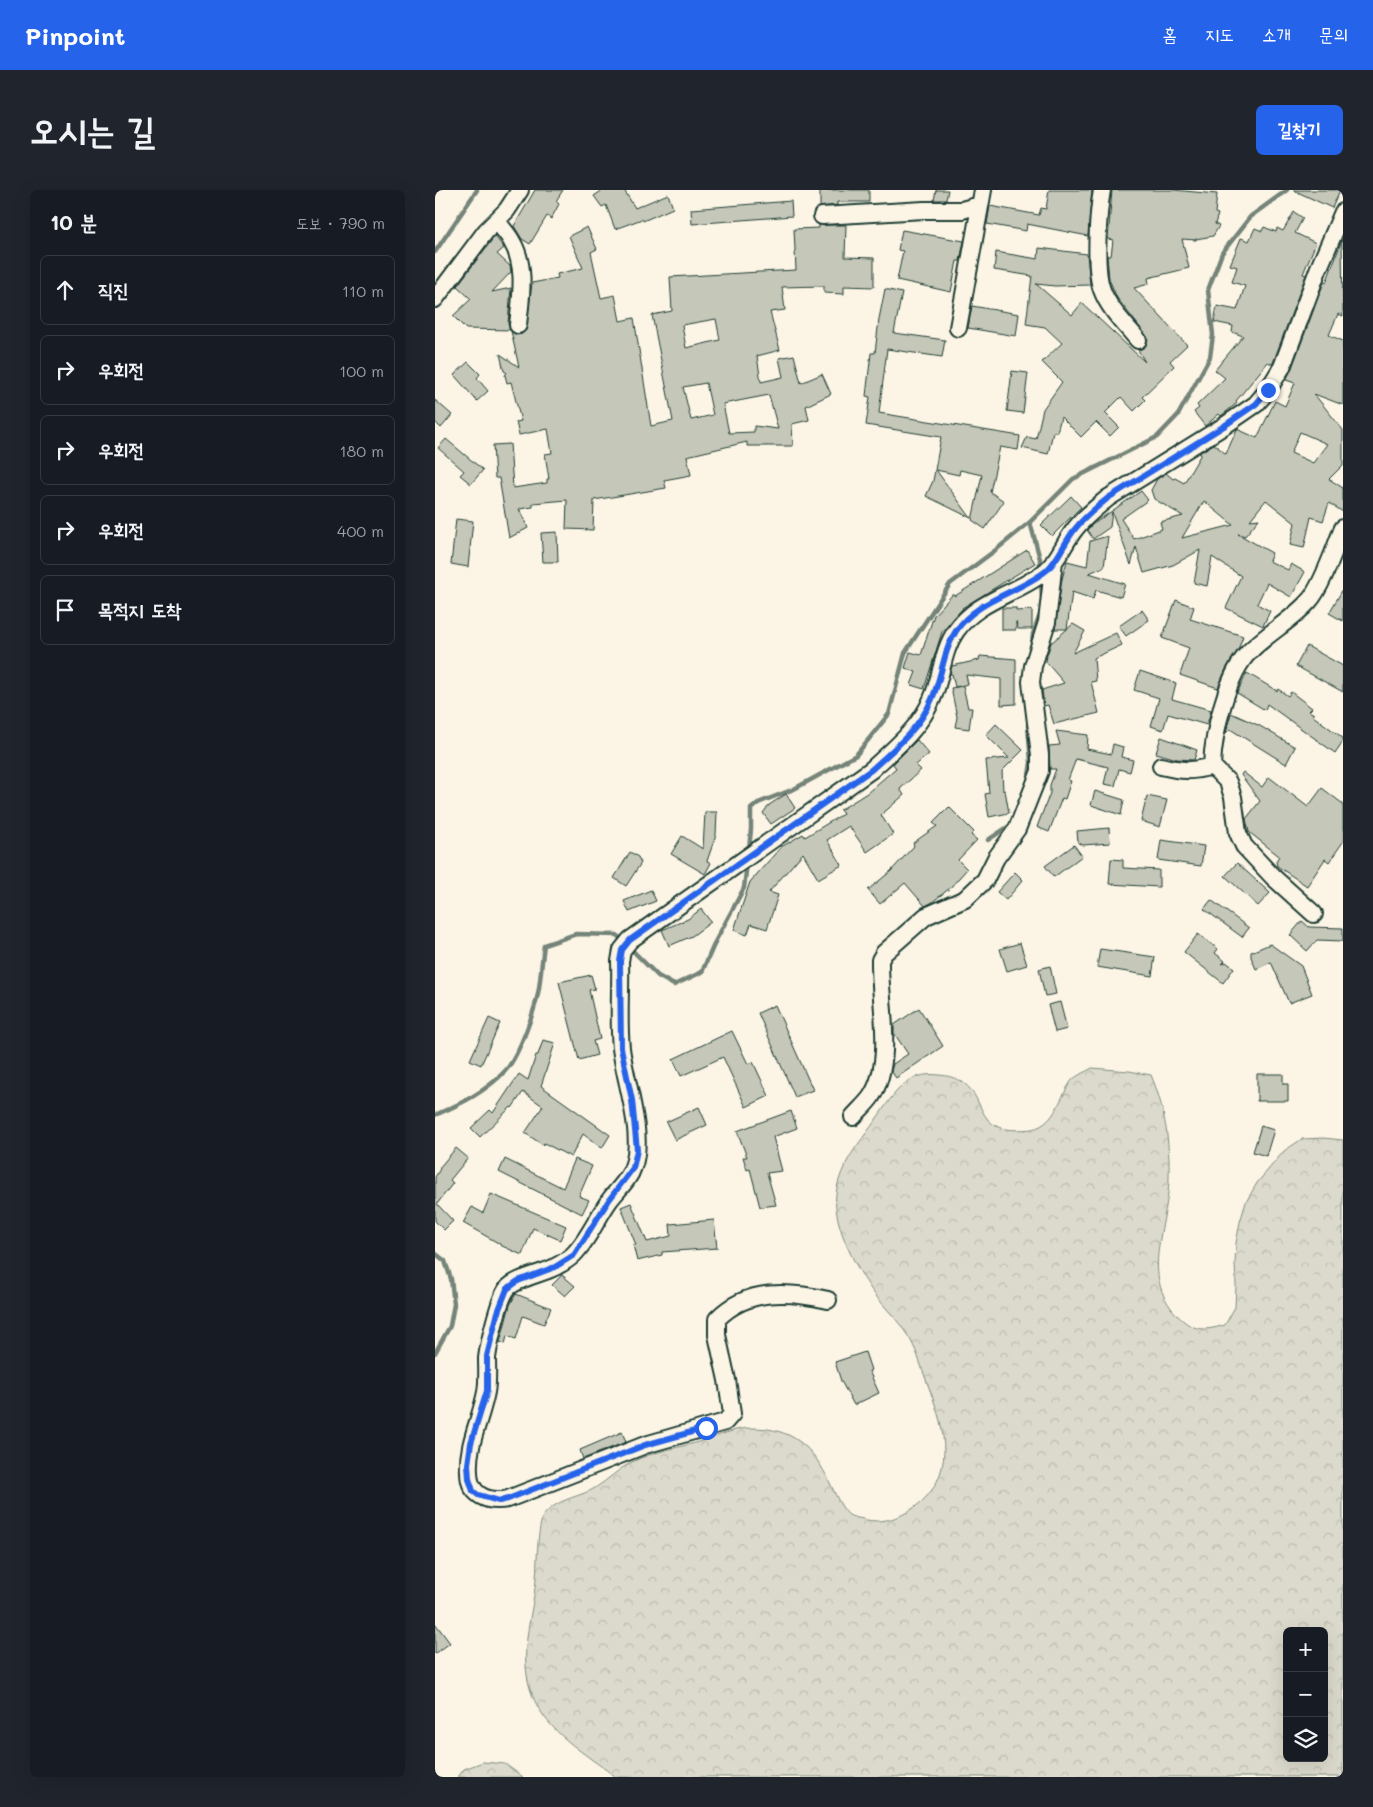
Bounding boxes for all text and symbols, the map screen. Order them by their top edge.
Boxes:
text: Pinpoint [25,20,126,51]
text: 홈 [1163,22,1177,46]
text: 지도 [1205,22,1234,46]
text: 소개 [1262,22,1291,46]
text: 문의 [1319,22,1348,46]
button: 길찾기 [1256,105,1343,155]
text: 오시는 길 [30,106,155,152]
text: 10 분 [50,208,97,235]
text: 도보 · 790 m [296,212,385,233]
icon: ahead [51,276,79,304]
text: 직진 [98,277,129,302]
text: 110 m [342,280,384,301]
icon: right [51,356,79,384]
text: 우회전 [98,357,144,382]
text: 100 m [339,360,384,381]
route end [1257,379,1280,402]
icon: right [51,436,79,464]
text: 우회전 [98,437,144,462]
text: 180 m [339,440,384,461]
icon: right [51,516,79,544]
text: 우회전 [98,517,144,542]
text: 400 m [337,520,384,541]
icon: arrive [51,596,79,624]
text: 목적지 도착 [98,597,181,622]
route start [695,1417,718,1440]
map controls [1283,1627,1328,1762]
button: + [1283,1627,1328,1672]
button: − [1283,1672,1328,1717]
button: layers [1283,1717,1328,1762]

